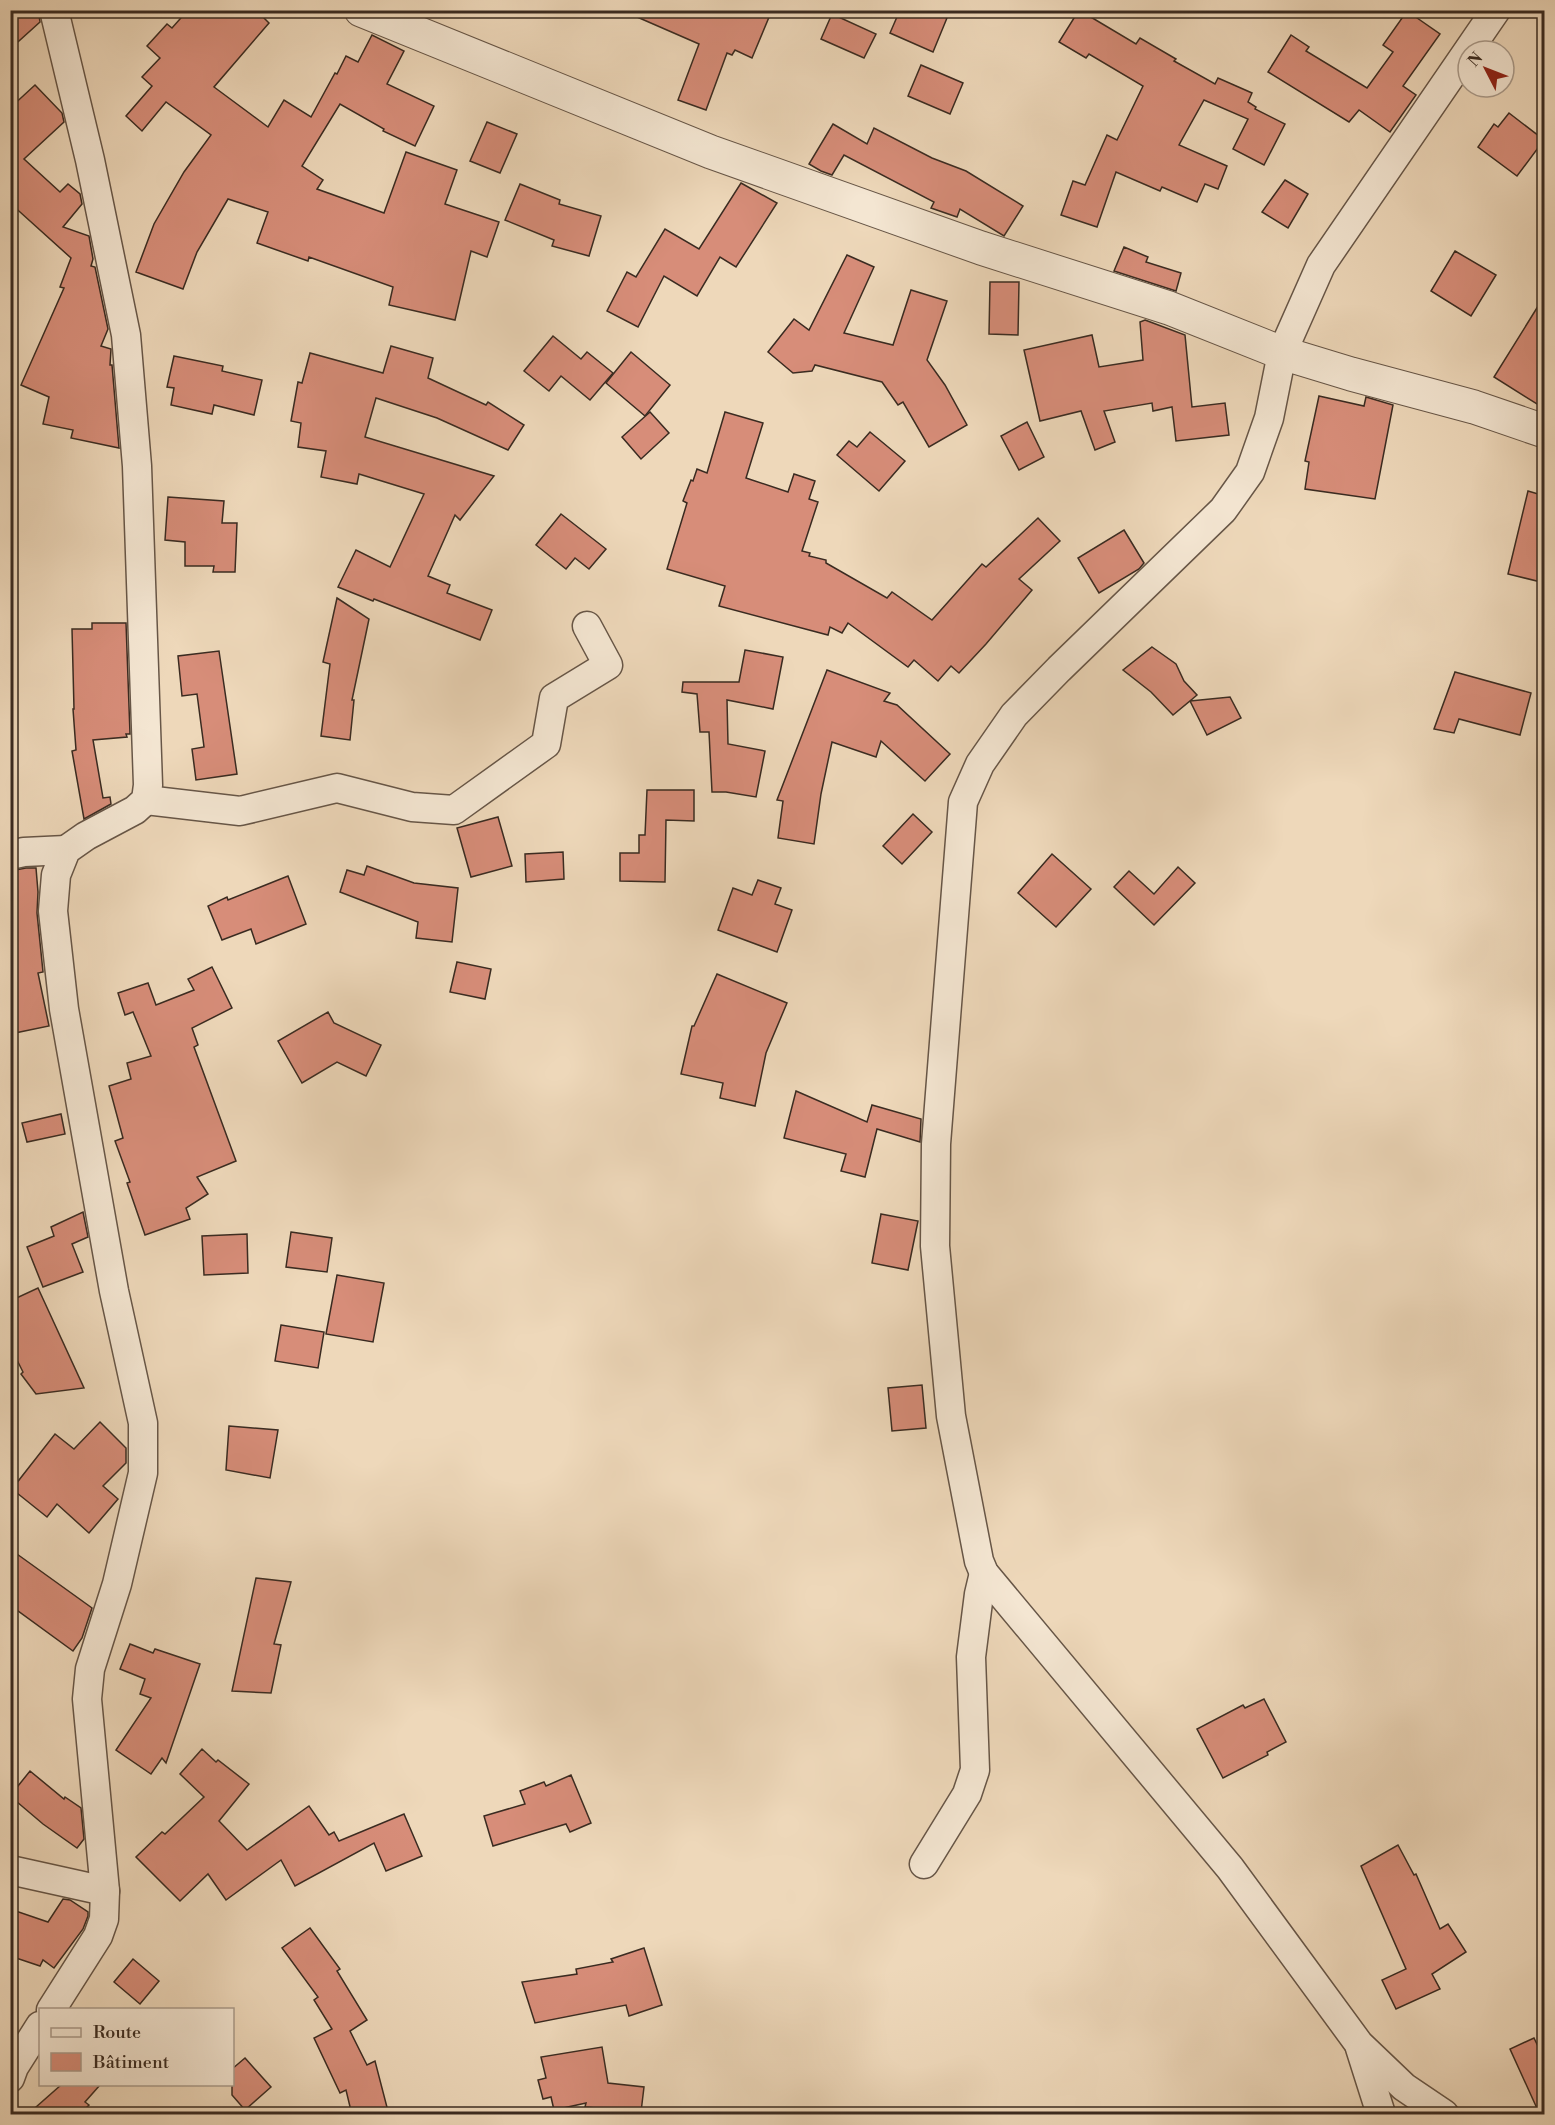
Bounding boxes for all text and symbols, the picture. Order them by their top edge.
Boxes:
north arrow [1456,39,1516,99]
text: N [1464,48,1487,71]
legend [39,2008,234,2086]
text: Route [93,2021,141,2044]
text: Bâtiment [92,2051,170,2074]

